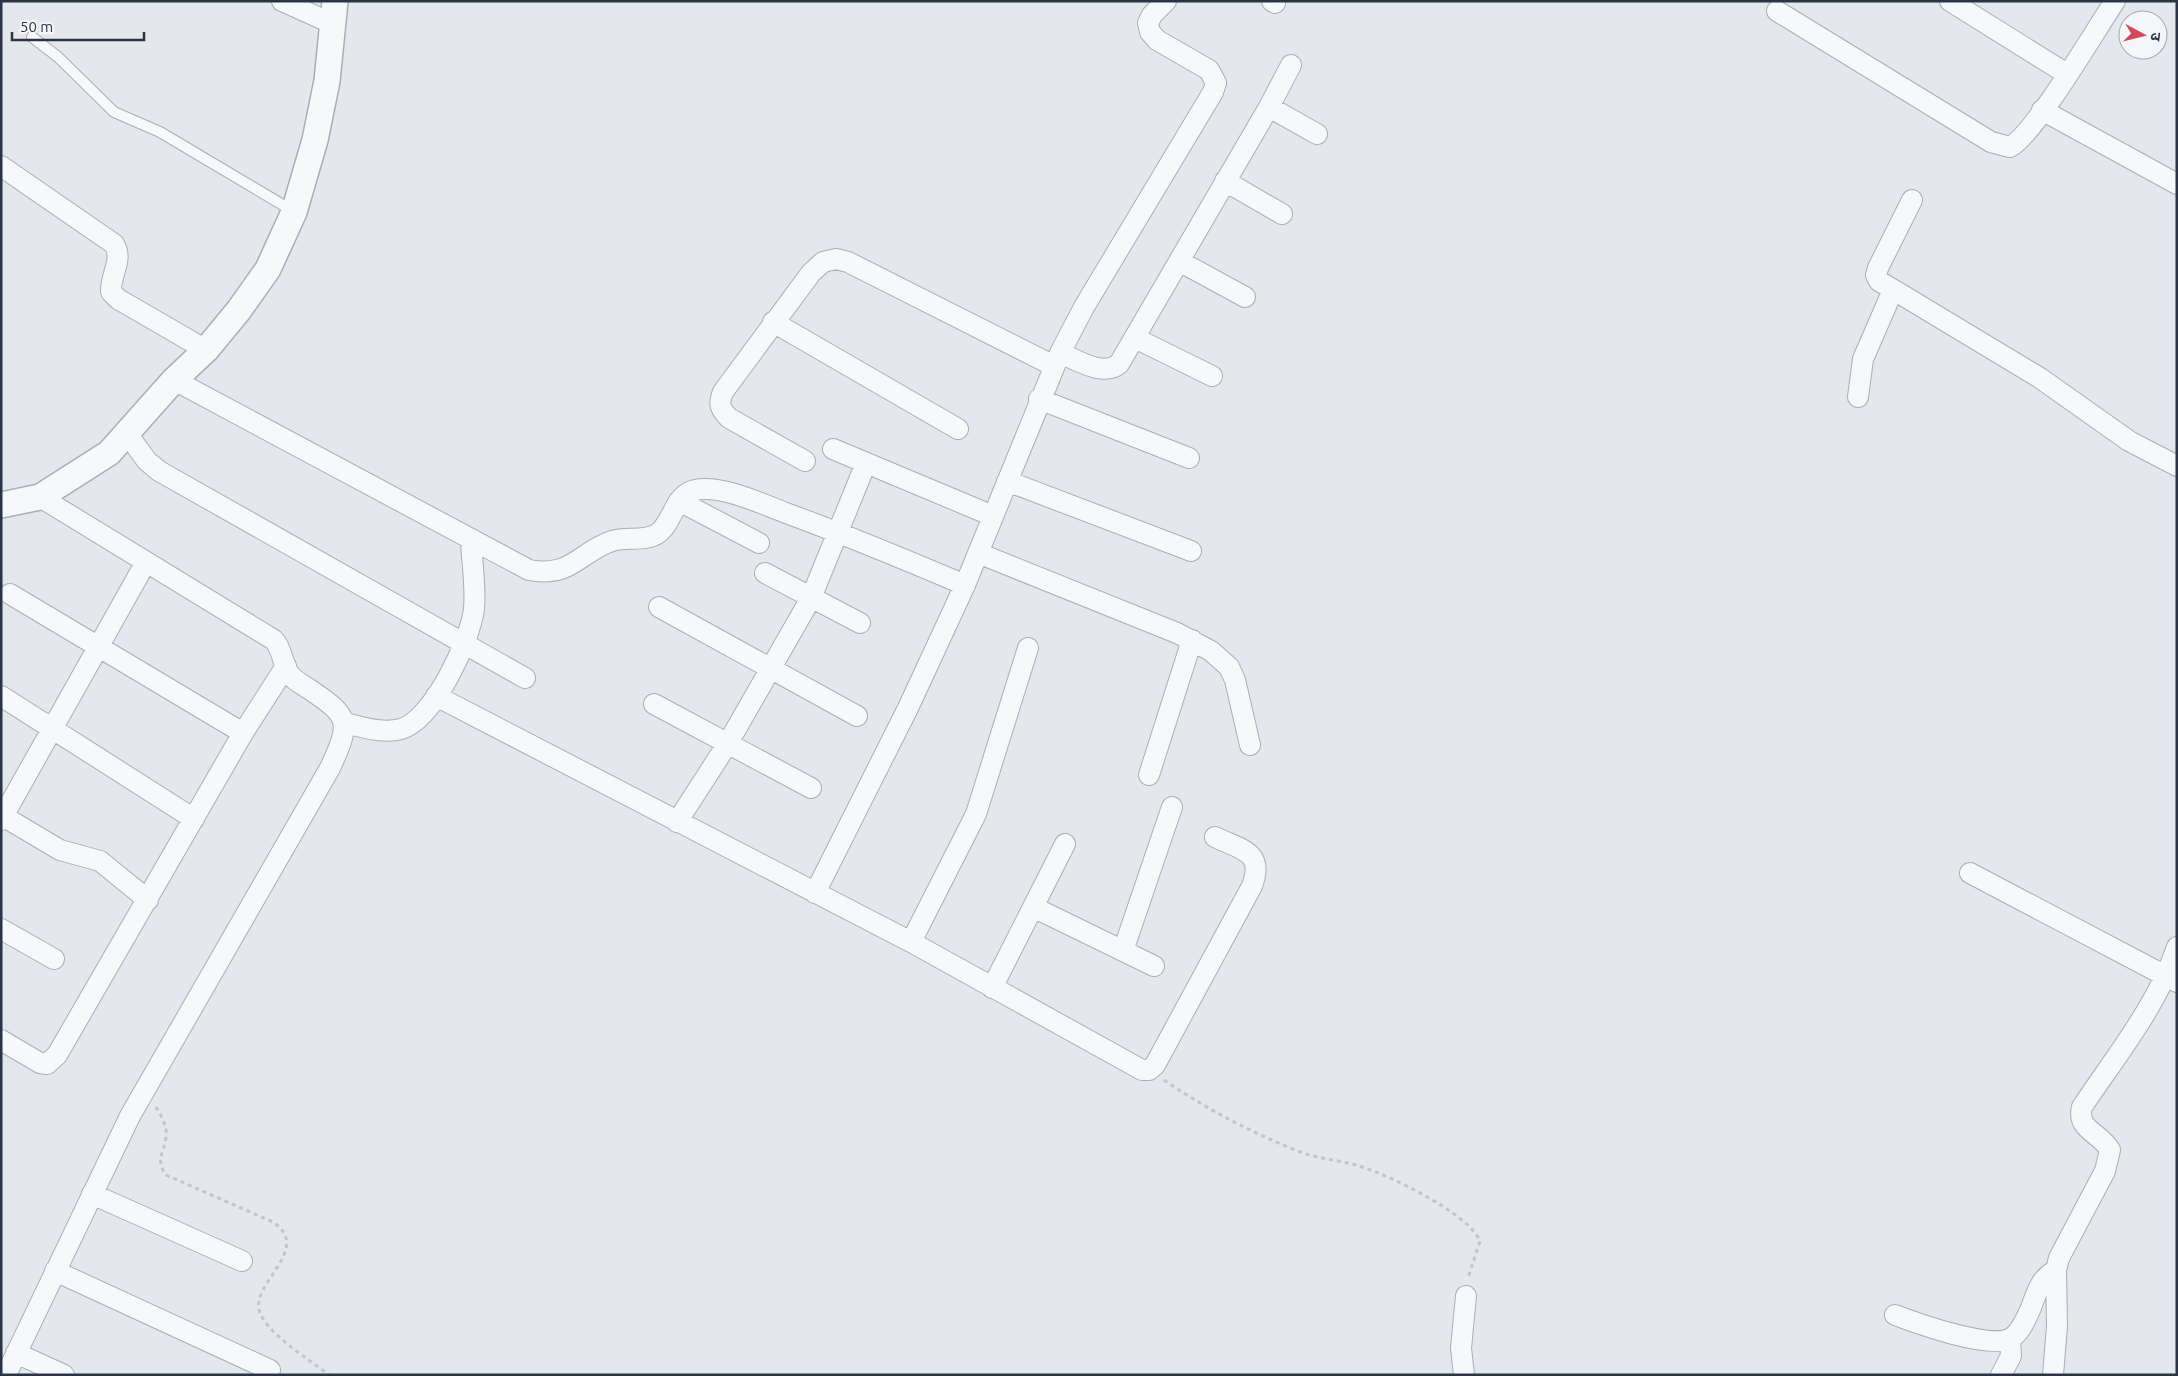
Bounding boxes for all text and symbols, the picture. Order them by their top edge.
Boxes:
scale bar [12,10,145,42]
north arrow [2118,10,2168,60]
text: 50 m [20,18,53,35]
text: उ [2147,32,2164,42]

